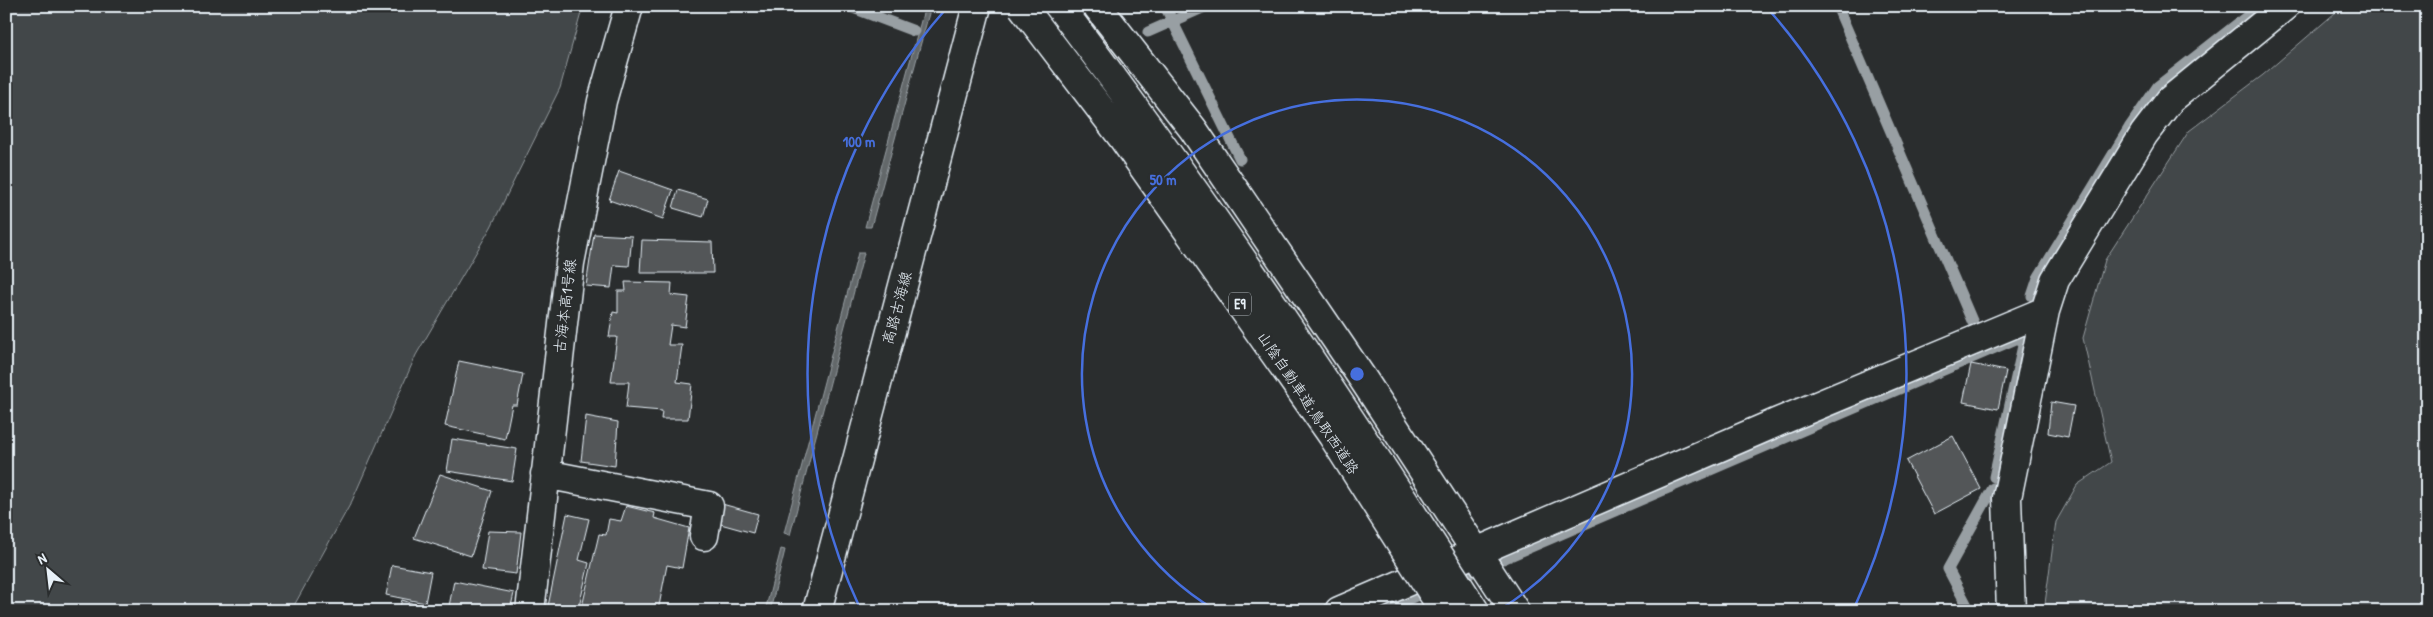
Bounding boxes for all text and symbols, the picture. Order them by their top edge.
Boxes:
text: 100 m [843,131,875,152]
text: 50 m [1150,169,1176,190]
street label: 古海本高1号線 [548,257,581,355]
street label: 高路古海線 [877,269,916,347]
road number: E9 [1229,292,1251,316]
street label: 山陰自動車道;鳥取西道路 [1253,327,1364,478]
centre of rings [1348,365,1366,383]
north arrow [22,544,72,594]
text: N [34,548,50,568]

